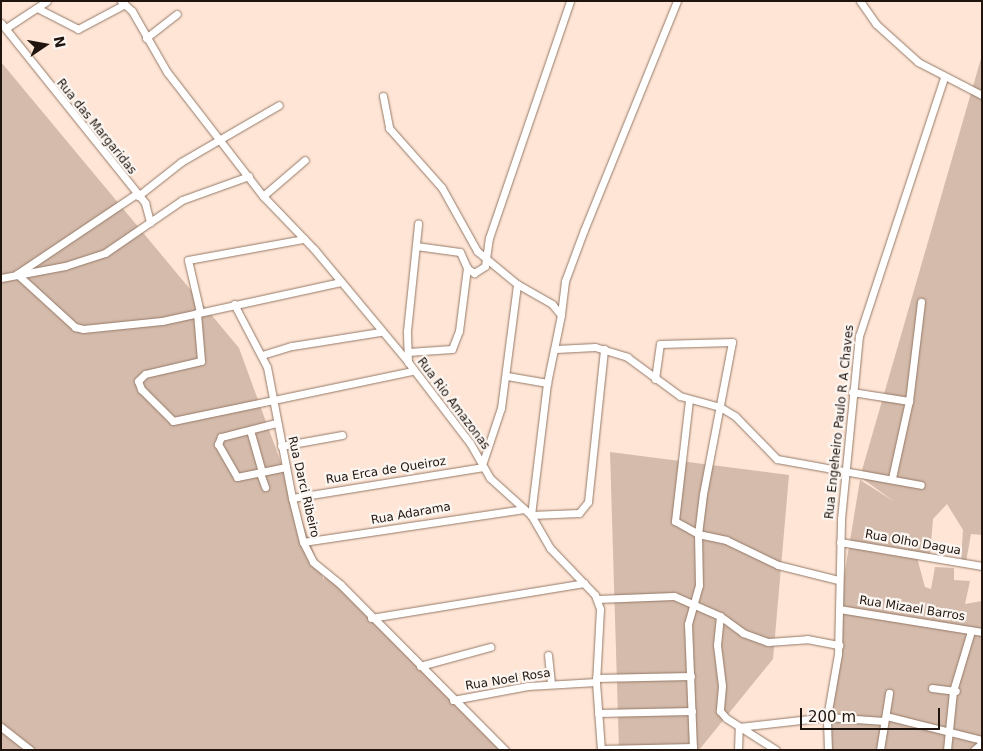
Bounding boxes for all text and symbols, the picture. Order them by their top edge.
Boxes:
north arrow [20,20,70,70]
text: N [51,34,69,49]
street label: Rua das Margaridas [53,76,139,178]
street label: Rua Engeheiro Paulo R A Chaves [823,324,857,520]
street label: Rua Rio Amazonas [414,355,492,453]
street label: Rua Darci Ribeiro [284,435,322,539]
street label: Rua Erca de Queiroz [325,454,447,488]
street label: Rua Adarama [370,500,452,528]
street label: Rua Olho Dagua [864,527,962,559]
street label: Rua Mizael Barros [858,594,966,624]
street label: Rua Noel Rosa [464,666,552,694]
scale bar [803,698,943,730]
text: 200 m [808,708,856,726]

